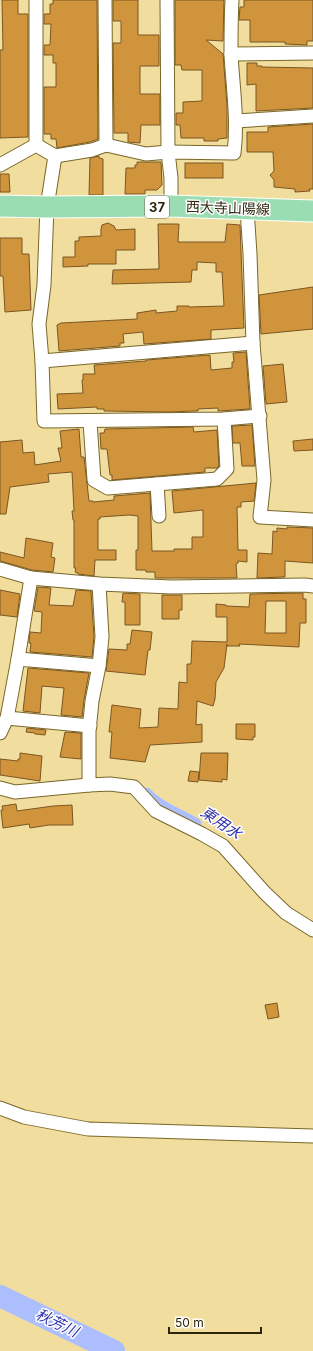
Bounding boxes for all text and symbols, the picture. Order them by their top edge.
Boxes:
road number: 37 [145,196,169,218]
street label: 西大寺山陽線 [186,198,270,217]
water label: 東用水 [197,802,247,844]
water label: 秋芳川 [33,1304,83,1342]
scale bar [169,1309,261,1335]
text: 50 m [175,1315,204,1330]

